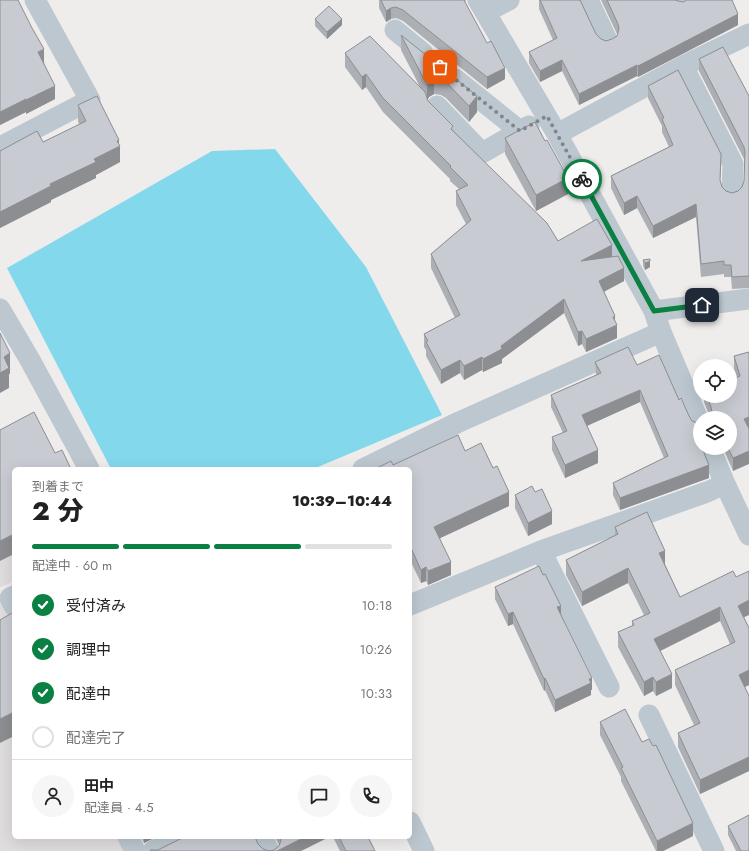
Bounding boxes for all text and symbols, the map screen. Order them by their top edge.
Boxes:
pin [423,50,457,84]
icon: bag [429,56,451,78]
courier [562,159,602,199]
icon: bike [571,168,593,190]
pin [685,288,719,322]
icon: home [691,294,713,316]
map controls [693,359,737,455]
button: locate [693,359,737,403]
button: layers [693,411,737,455]
text: 到着まで [32,477,84,496]
text: 10:39–10:44 [292,490,392,512]
text: 2 分 [32,492,84,530]
text: 配達中 · 60 m [32,556,112,575]
icon: check [32,594,54,616]
text: 受付済み [66,595,126,617]
text: 10:18 [362,596,392,615]
icon: check [32,638,54,660]
text: 調理中 [66,639,111,661]
text: 10:26 [360,640,392,659]
icon: check [32,682,54,704]
text: 配達中 [66,683,111,705]
text: 10:33 [360,684,392,703]
text: 配達完了 [66,727,126,749]
button: person [32,775,74,817]
text: 田中 [84,775,114,797]
button: chat [298,775,340,817]
button: phone [350,775,392,817]
text: 配達員 · 4.5 [84,798,154,817]

